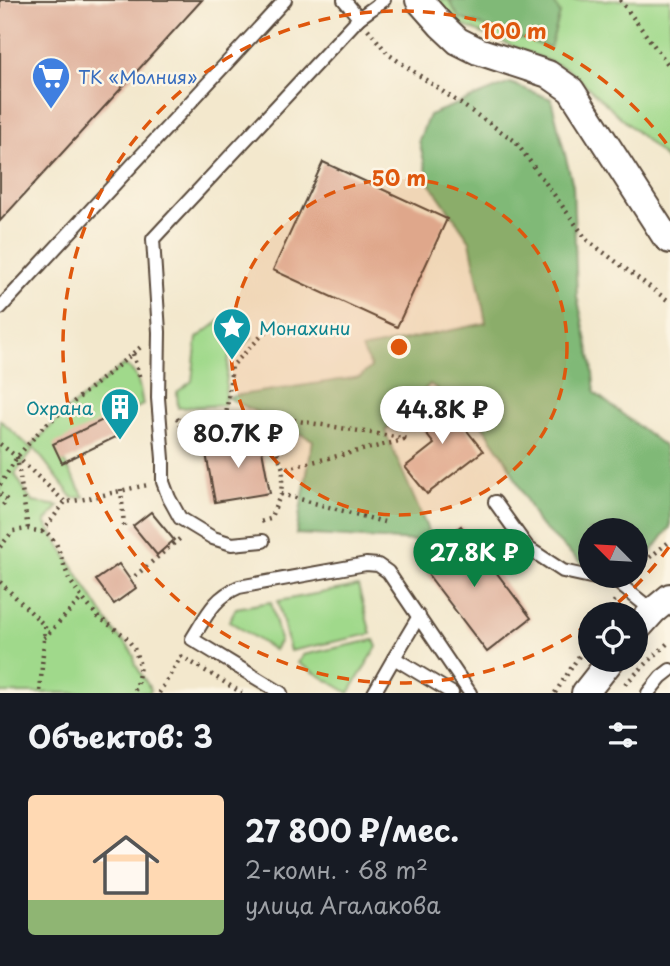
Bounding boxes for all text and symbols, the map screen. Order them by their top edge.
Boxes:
text: 100 m [481,14,547,46]
supermarket icon: ТК «Молния» [30,55,72,110]
place label: ТК «Молния» [78,63,197,90]
text: 50 m [372,161,426,193]
place icon: Монахини [211,306,253,361]
place label: Монахини [259,314,351,341]
centre of rings [387,335,411,359]
building icon: Охрана [99,386,141,441]
pin: 44.8K ₽ [377,386,507,446]
text: 44.8K ₽ [396,391,488,426]
place label: Охрана [26,394,94,421]
pin: 80.7K ₽ [173,410,303,470]
text: 80.7K ₽ [193,415,283,450]
north arrow [578,518,648,588]
map controls [578,518,648,672]
pin: 27.8K ₽ [409,530,539,589]
text: 27.8K ₽ [429,534,519,569]
button: locate [578,602,648,672]
text: Объектов: 3 [28,713,213,758]
icon: filters [604,716,642,754]
text: 27 800 ₽/мес. [245,807,459,852]
icon: home [84,823,168,907]
text: 2-комн. · 68 m² [245,852,428,887]
text: улица Агалакова [245,887,441,922]

